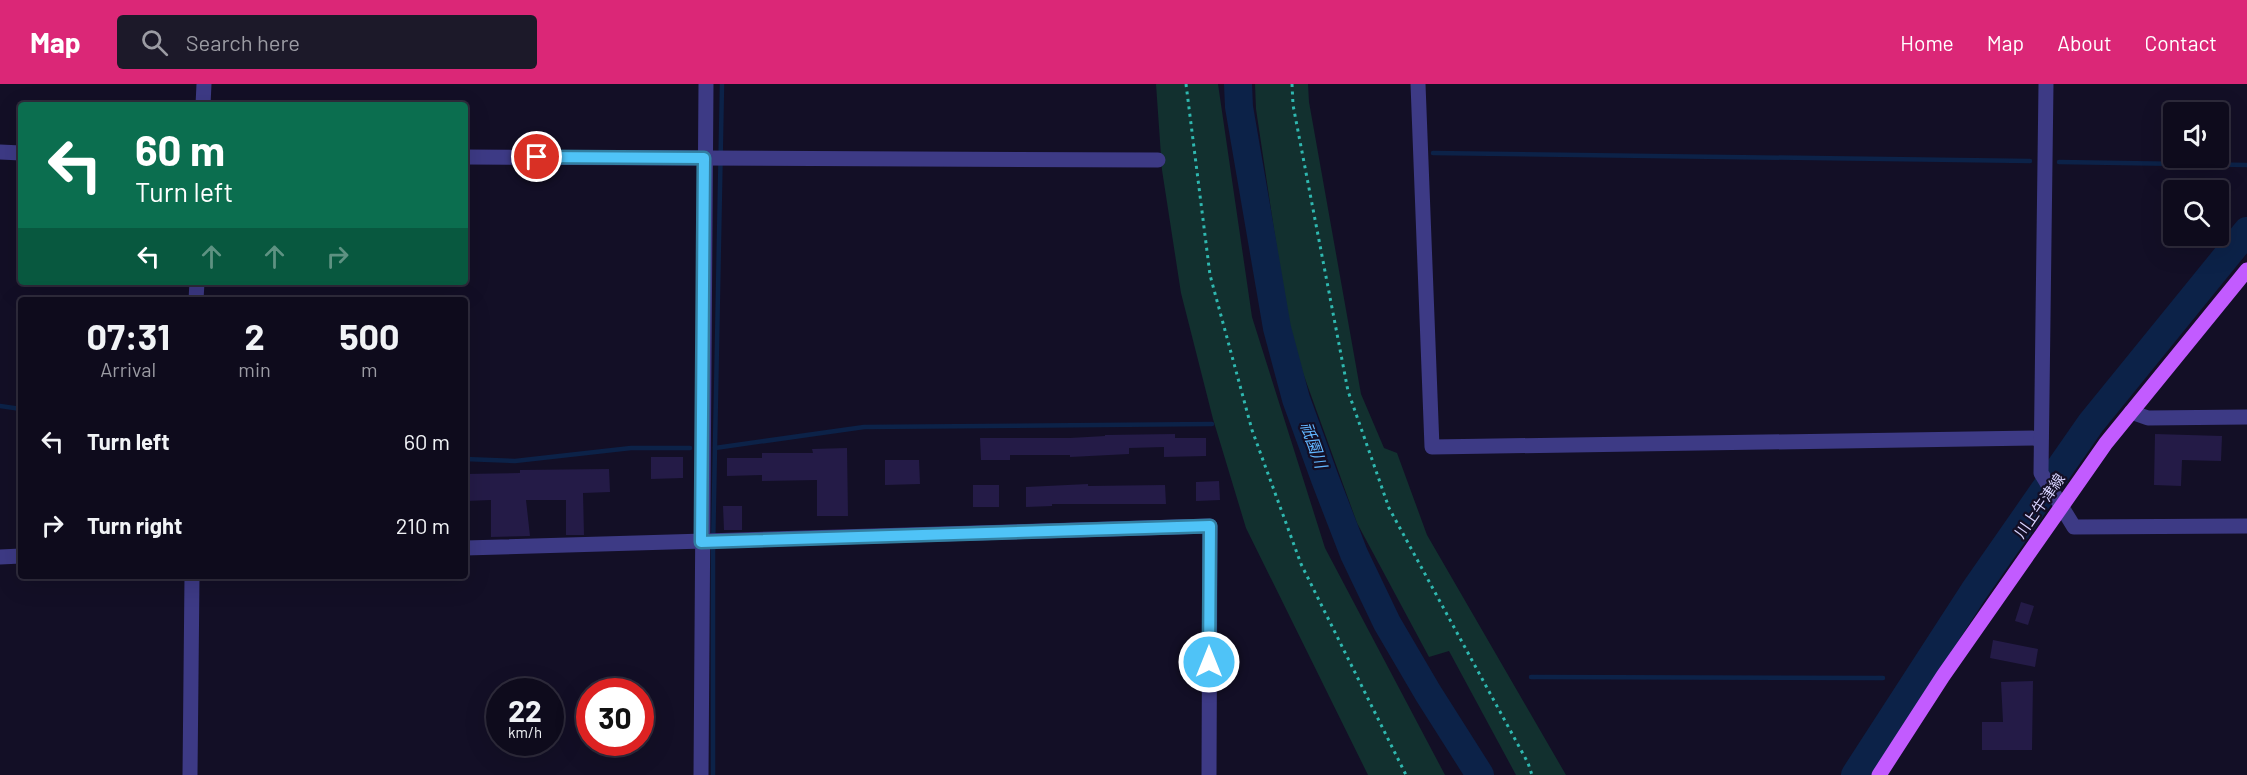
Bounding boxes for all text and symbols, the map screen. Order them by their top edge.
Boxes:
search box [117,15,537,69]
text: Map [30,25,81,59]
icon: search [138,26,171,59]
text: Search here [186,29,300,55]
text: Home [1900,30,1954,55]
text: Map [1987,30,2024,55]
text: About [2057,30,2112,55]
text: Contact [2145,30,2217,55]
map controls [2163,102,2229,246]
button: sound [2163,102,2229,168]
text: 60 m [135,124,225,174]
icon: left [36,126,114,204]
pin [511,131,562,182]
icon: arrive [520,140,553,173]
text: Turn left [135,175,233,207]
button: search [2163,180,2229,246]
icon: left [132,240,165,273]
icon: ahead [195,240,228,273]
icon: ahead [258,240,291,273]
icon: right [321,240,354,273]
text: 07:31 [86,314,170,357]
text: 2 [244,314,265,357]
text: 500 [339,314,400,357]
text: Arrival [100,357,156,381]
text: min [238,357,271,381]
text: m [361,357,378,381]
water label: 祇園川 [1297,419,1332,473]
icon: left [36,425,69,458]
text: Turn left [87,428,170,454]
text: 60 m [404,428,450,454]
street label: 川上牛津線 [2010,470,2068,541]
icon: right [36,509,69,542]
text: Turn right [87,512,182,538]
text: 210 m [396,512,450,538]
position arrow [1177,630,1241,694]
speed limit sign: 30 [576,678,654,756]
text: 22 [508,692,542,728]
text: km/h [508,723,542,741]

